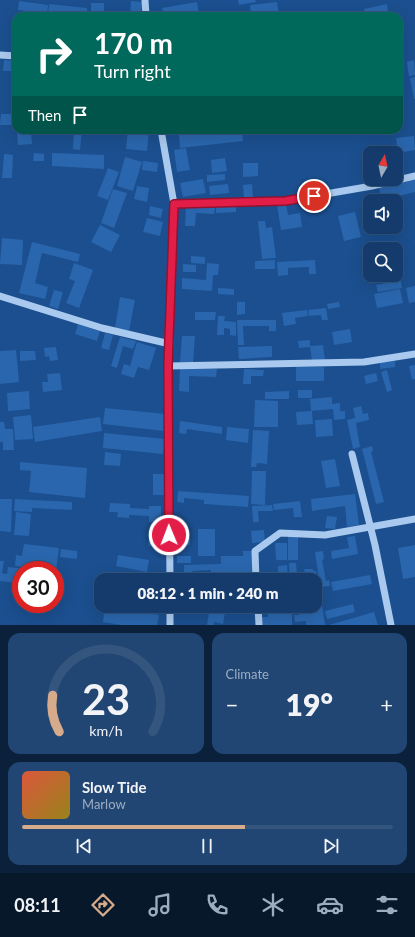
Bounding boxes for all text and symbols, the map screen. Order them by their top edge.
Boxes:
text: 170 m [94,26,173,60]
icon: right [28,28,80,80]
text: Turn right [94,60,171,82]
icon: arrive [69,104,91,126]
text: Then [28,106,61,124]
north arrow [363,146,403,186]
map controls [363,146,403,282]
pin [297,179,331,213]
icon: arrive [303,185,325,207]
button: sound [363,194,403,234]
button: search [363,242,403,282]
position arrow [148,514,190,556]
speed limit sign: 30 [12,561,64,613]
text: 08:12 · 1 min · 240 m [137,584,279,602]
text: Climate [226,666,269,682]
text: 23 [82,673,130,723]
text: 19° [286,686,333,722]
text: − [226,691,238,718]
text: + [380,691,393,718]
text: km/h [89,721,122,738]
text: Slow Tide [82,778,147,796]
text: Marlow [82,796,126,812]
icon: previous [73,835,95,857]
icon: pause [196,835,218,857]
icon: next [320,835,342,857]
icon: directions [89,891,117,919]
icon: music [146,891,174,919]
icon: phone [203,891,231,919]
icon: climate [259,891,287,919]
icon: car [316,891,344,919]
icon: filters [373,891,401,919]
text: 08:11 [14,894,61,916]

